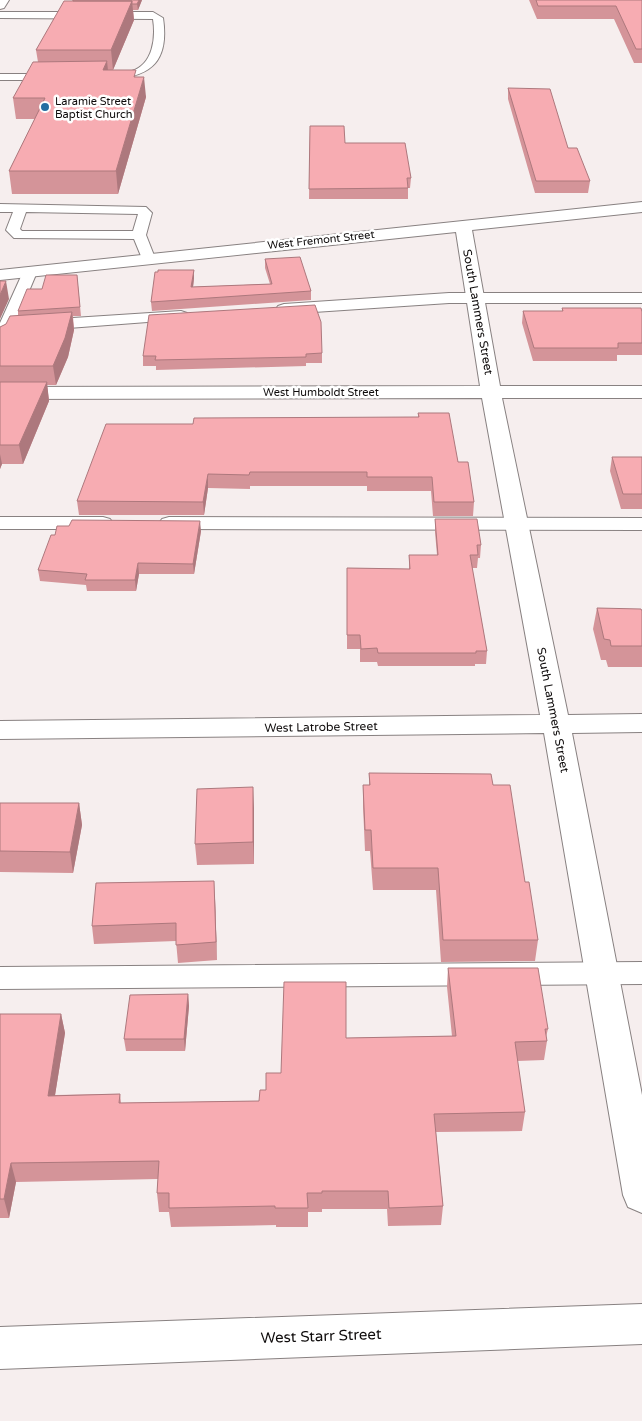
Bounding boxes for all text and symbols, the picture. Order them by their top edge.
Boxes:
place label: Laramie Street Baptist Church [55,95,133,121]
marker: Laramie Street Baptist Church [39,101,51,113]
street label: West Fremont Street [267,228,375,252]
street label: South Lammers Street [460,248,496,376]
street label: West Humboldt Street [263,386,379,399]
street label: South Lammers Street [534,646,572,774]
street label: West Latrobe Street [264,719,378,735]
street label: West Starr Street [260,1325,382,1347]

